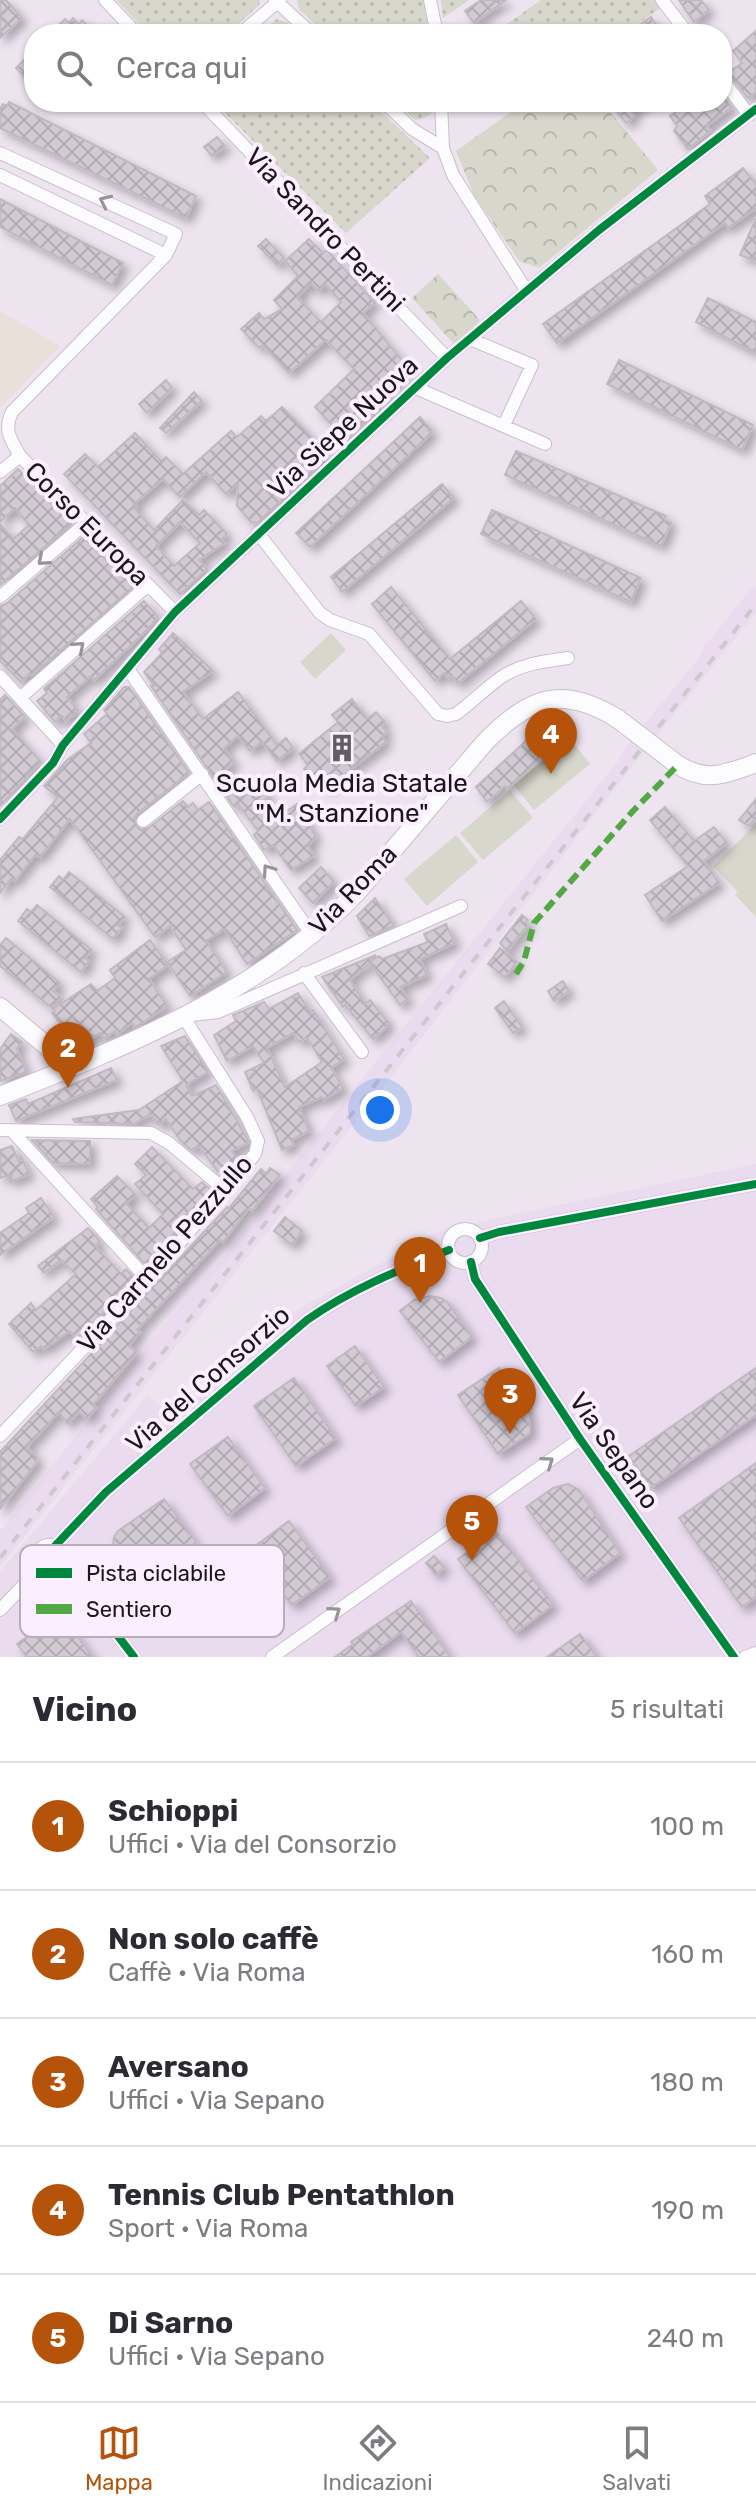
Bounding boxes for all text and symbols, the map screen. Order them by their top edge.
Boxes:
search box [24,24,732,112]
icon: search [52,46,96,90]
text: Cerca qui [116,50,248,86]
street label: Via Sandro Pertini [239,142,411,318]
one-way arrow [99,195,114,211]
street label: Via Siepe Nuova [262,350,424,504]
street label: Corso Europa [19,456,155,592]
one-way arrow [38,550,52,565]
one-way arrow [69,642,84,656]
pin: 4 [525,708,577,774]
building icon: Scuola Media Statale "M. Stanzione" [327,733,357,763]
place label: Scuola Media Statale "M. Stanzione" [216,768,468,829]
street label: Via Roma [303,839,403,941]
one-way arrow [263,865,278,879]
pin: 2 [42,1022,94,1088]
your location [360,1090,400,1130]
street label: Via Carmelo Pezzullo [71,1149,259,1359]
pin: 1 [394,1237,446,1303]
street label: Via del Consorzio [120,1299,296,1459]
pin: 3 [484,1368,536,1434]
street label: Via Sepano [563,1387,665,1515]
one-way arrow [539,1457,553,1472]
pin: 5 [446,1495,498,1561]
legend [20,1545,284,1637]
text: Pista ciclabile [86,1560,226,1587]
text: Sentiero [86,1596,172,1623]
one-way arrow [327,1607,341,1622]
text: Vicino [32,1689,137,1730]
text: 5 risultati [610,1694,724,1725]
text: Schioppi [108,1793,238,1829]
text: 1 [52,1811,64,1842]
text: 100 m [650,1811,724,1842]
text: Uffici · Via del Consorzio [108,1829,397,1860]
text: Non solo caffè [108,1921,319,1957]
text: 2 [50,1939,66,1970]
text: 160 m [651,1939,724,1970]
text: Caffè · Via Roma [108,1957,306,1988]
text: Aversano [108,2049,249,2085]
text: 3 [49,2067,67,2098]
text: 180 m [650,2067,724,2098]
text: Uffici · Via Sepano [108,2085,325,2116]
text: Tennis Club Pentathlon [108,2177,455,2213]
text: 4 [49,2195,67,2226]
text: 190 m [651,2195,724,2226]
text: Sport · Via Roma [108,2213,308,2244]
text: Di Sarno [108,2305,233,2341]
text: 5 [50,2323,66,2354]
text: 240 m [647,2323,724,2354]
text: Uffici · Via Sepano [108,2341,325,2372]
tab: Mappa [85,2421,153,2496]
tab: Indicazioni [323,2421,432,2496]
tab: Salvati [602,2421,671,2496]

